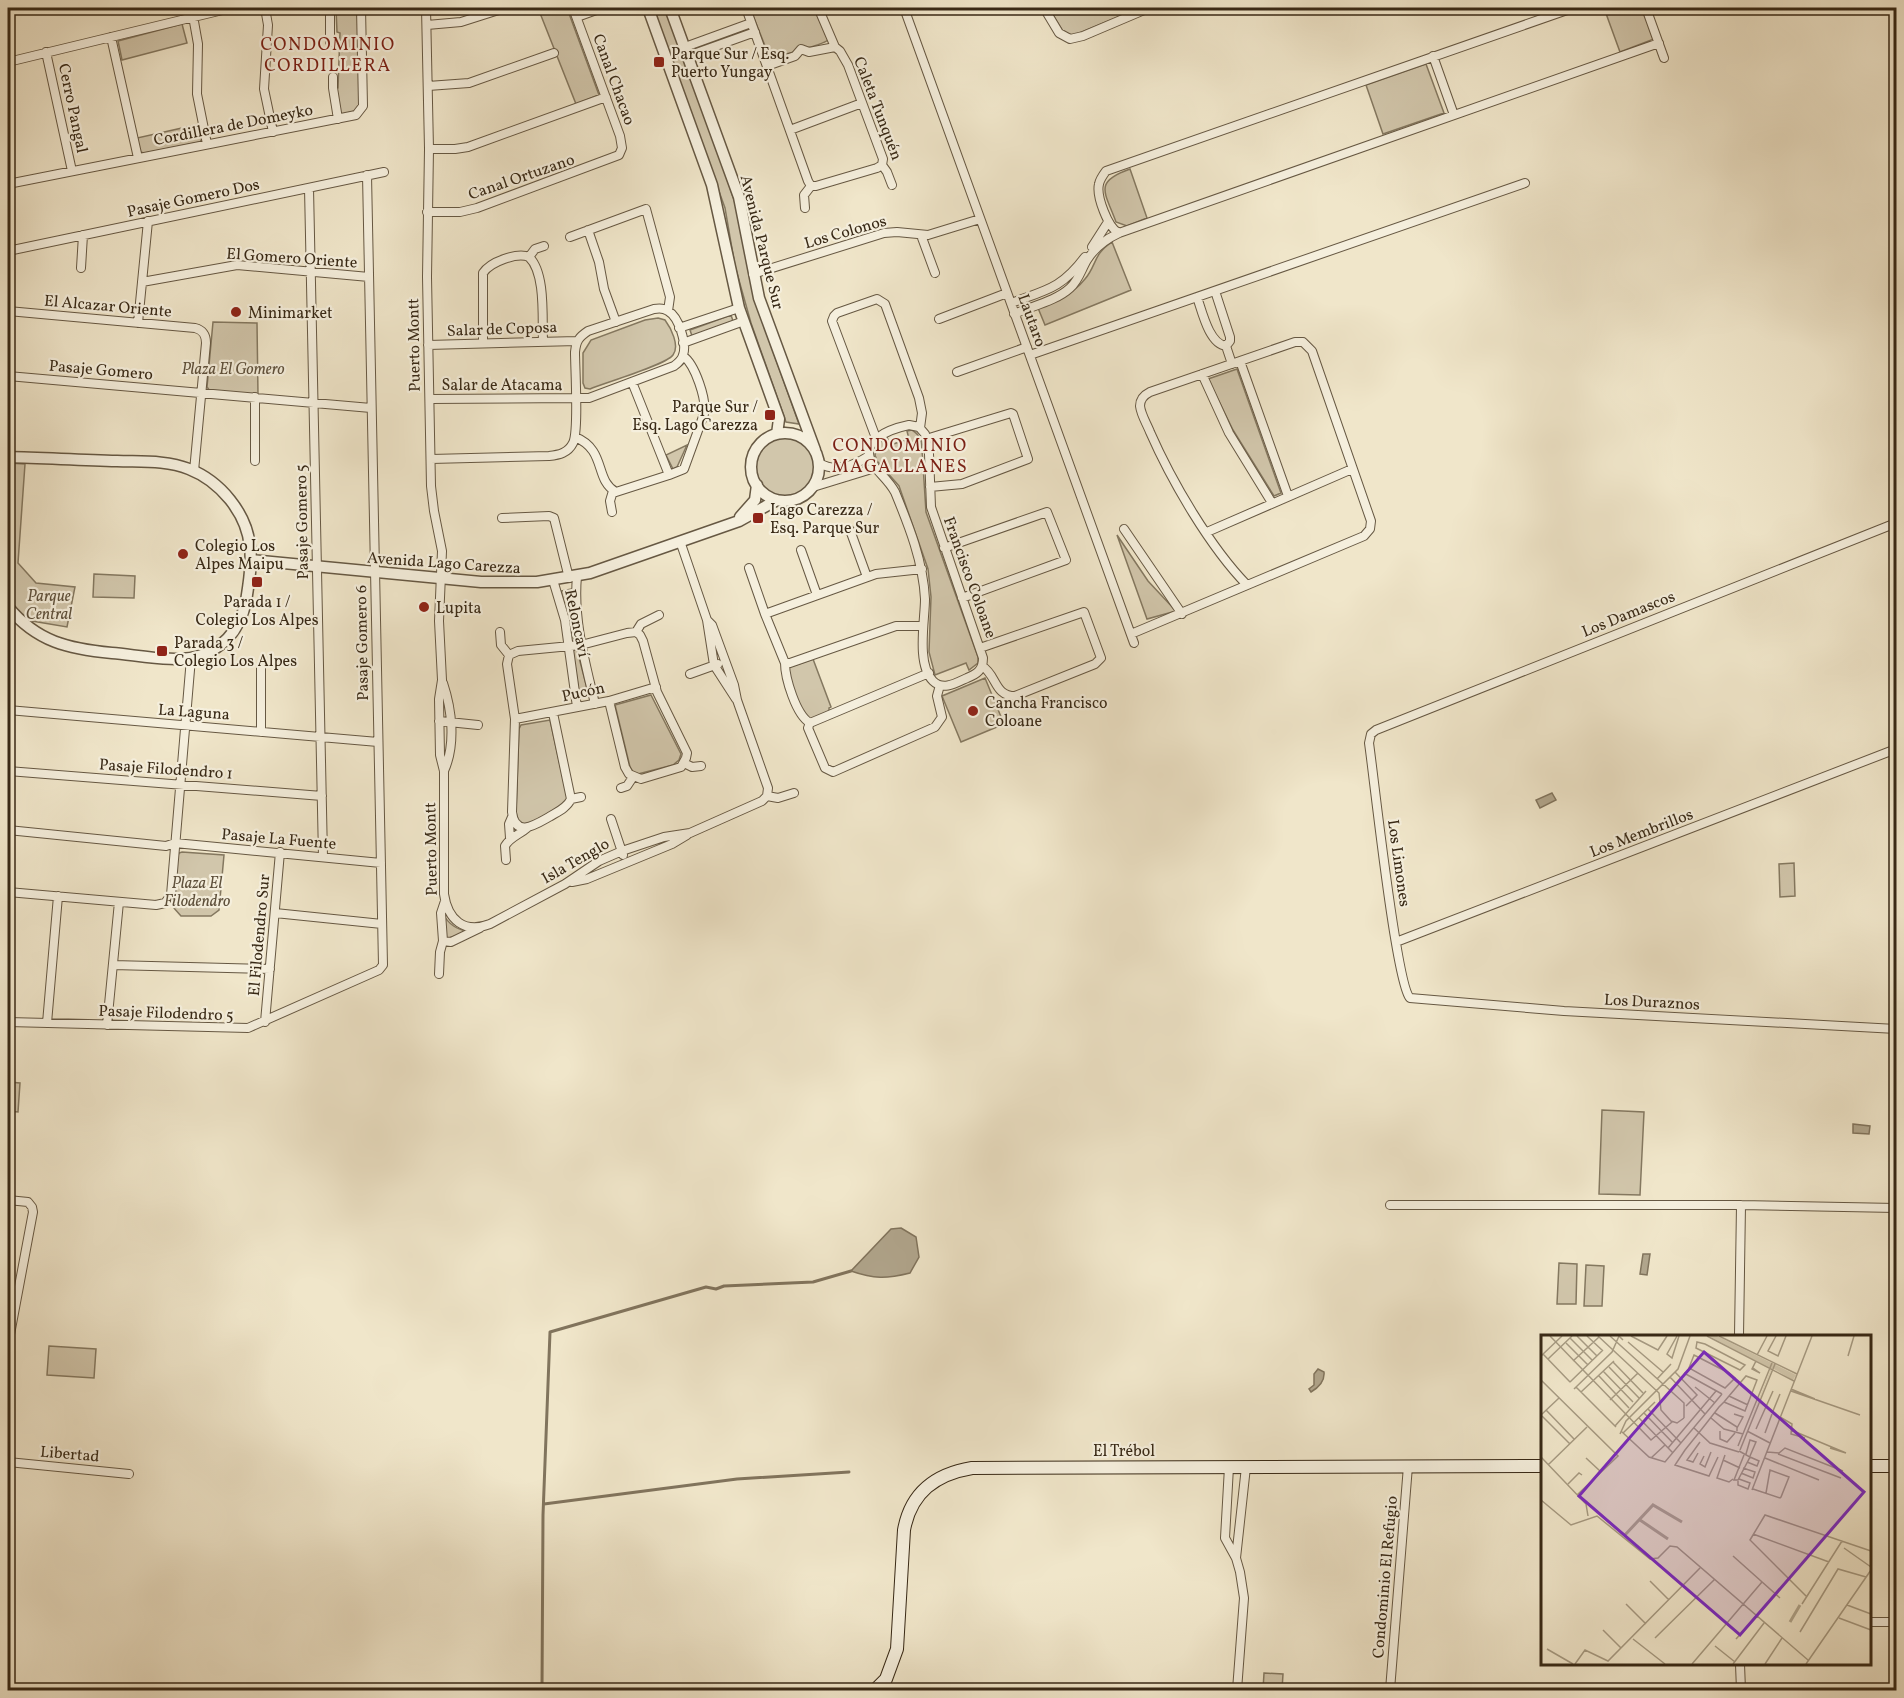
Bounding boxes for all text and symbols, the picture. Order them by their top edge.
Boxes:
street label: Canal Chacao [586,31,640,128]
district label: CONDOMINIO CORDILLERA [260,33,396,79]
place label: Parque Sur / Esq. Puerto Yungay [671,44,789,84]
street label: Caleta Tunquén [847,54,907,164]
marker: Parque Sur / Esq. Puerto Yungay [652,55,666,69]
street label: Cerro Pangal [52,62,92,155]
street label: Cordillera de Domeyko [152,100,315,152]
street label: Canal Ortuzano [466,149,578,206]
street label: Avenida Parque Sur [734,173,788,312]
street label: Pasaje Gomero Dos [125,174,262,224]
street label: Los Colonos [802,211,889,255]
street label: El Gomero Oriente [226,243,358,275]
street label: El Alcazar Oriente [43,290,173,324]
street label: Lautaro [1011,291,1051,350]
street label: Puerto Montt [403,298,427,392]
place label: Minimarket [248,303,333,325]
marker: Minimarket [229,305,243,319]
street label: Salar de Coposa [446,317,558,343]
street label: Pasaje Gomero [48,355,154,387]
park label: Plaza El Gomero [182,359,285,381]
street label: Salar de Atacama [441,375,563,397]
place label: Parque Sur / Esq. Lago Carezza [632,397,758,437]
marker: Parque Sur / Esq. Lago Carezza [763,408,777,422]
district label: CONDOMINIO MAGALLANES [832,434,968,480]
street label: Pasaje Gomero 5 [291,464,315,580]
place label: Lago Carezza / Esq. Parque Sur [770,500,880,540]
marker: Lago Carezza / Esq. Parque Sur [751,511,765,525]
street label: Francisco Coloane [937,514,1001,641]
place label: Colegio Los Alpes Maipu [195,536,284,576]
marker: Colegio Los Alpes Maipu [176,547,190,561]
street label: Avenida Lago Carezza [366,548,522,580]
marker: Parada 1 / Colegio Los Alpes [250,575,264,589]
street label: Pasaje Gomero 6 [351,585,375,701]
park label: Parque Central [26,586,72,626]
street label: Los Damascos [1579,586,1679,644]
street label: Reloncaví [558,587,594,660]
place label: Parada 1 / Colegio Los Alpes [195,592,319,632]
place label: Lupita [436,598,482,620]
marker: Lupita [417,600,431,614]
place label: Parada 3 / Colegio Los Alpes [174,633,297,673]
marker: Parada 3 / Colegio Los Alpes [155,644,169,658]
street label: Pucón [560,678,607,708]
place label: Cancha Francisco Coloane [985,693,1108,733]
street label: La Laguna [157,700,230,726]
marker: Cancha Francisco Coloane [966,704,980,718]
street label: Pasaje Filodendro 1 [98,754,233,786]
street label: Puerto Montt [420,802,444,896]
street label: Los Membrillos [1587,804,1697,864]
street label: Los Limones [1381,818,1415,909]
street label: Pasaje La Fuente [220,824,337,856]
street label: Isla Tenglo [538,833,614,890]
park label: Plaza El Filodendro [164,873,231,913]
street label: El Filodendro Sur [244,873,276,997]
street label: Los Duraznos [1603,990,1700,1016]
street label: Pasaje Filodendro 5 [98,1001,234,1027]
inset map [1541,1335,1871,1665]
street label: Libertad [39,1441,100,1469]
street label: El Trébol [1093,1441,1155,1463]
street label: Condominio El Refugio [1368,1495,1404,1659]

